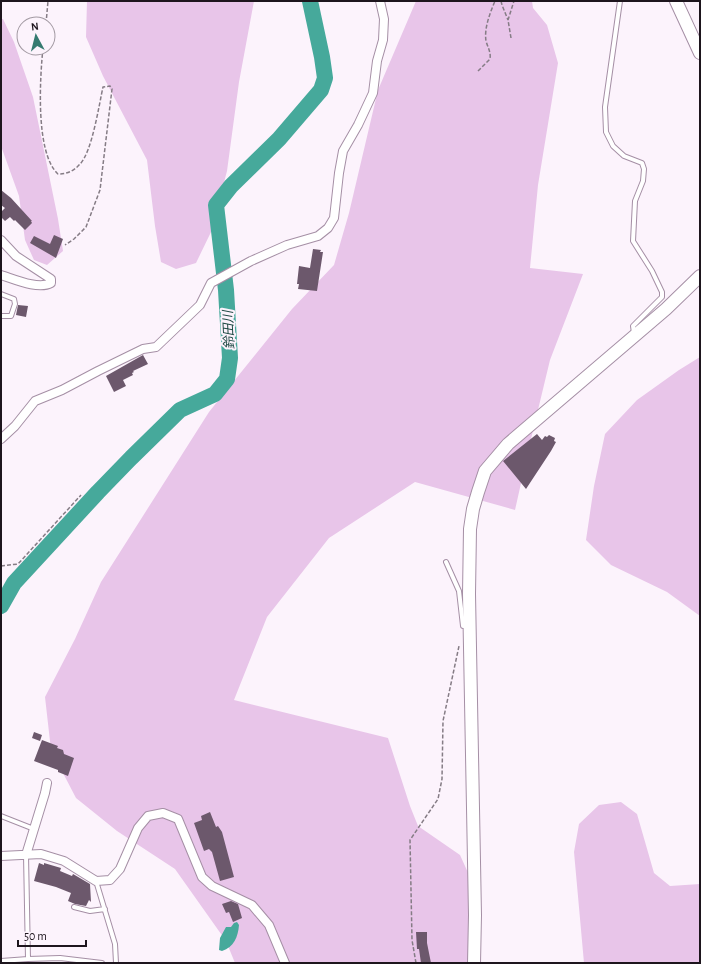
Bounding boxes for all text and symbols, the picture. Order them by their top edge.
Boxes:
north arrow [16,16,56,56]
text: N [30,21,39,32]
water label: 鈴田川 [221,308,237,350]
scale bar [18,922,86,948]
text: 50 m [24,930,47,942]

